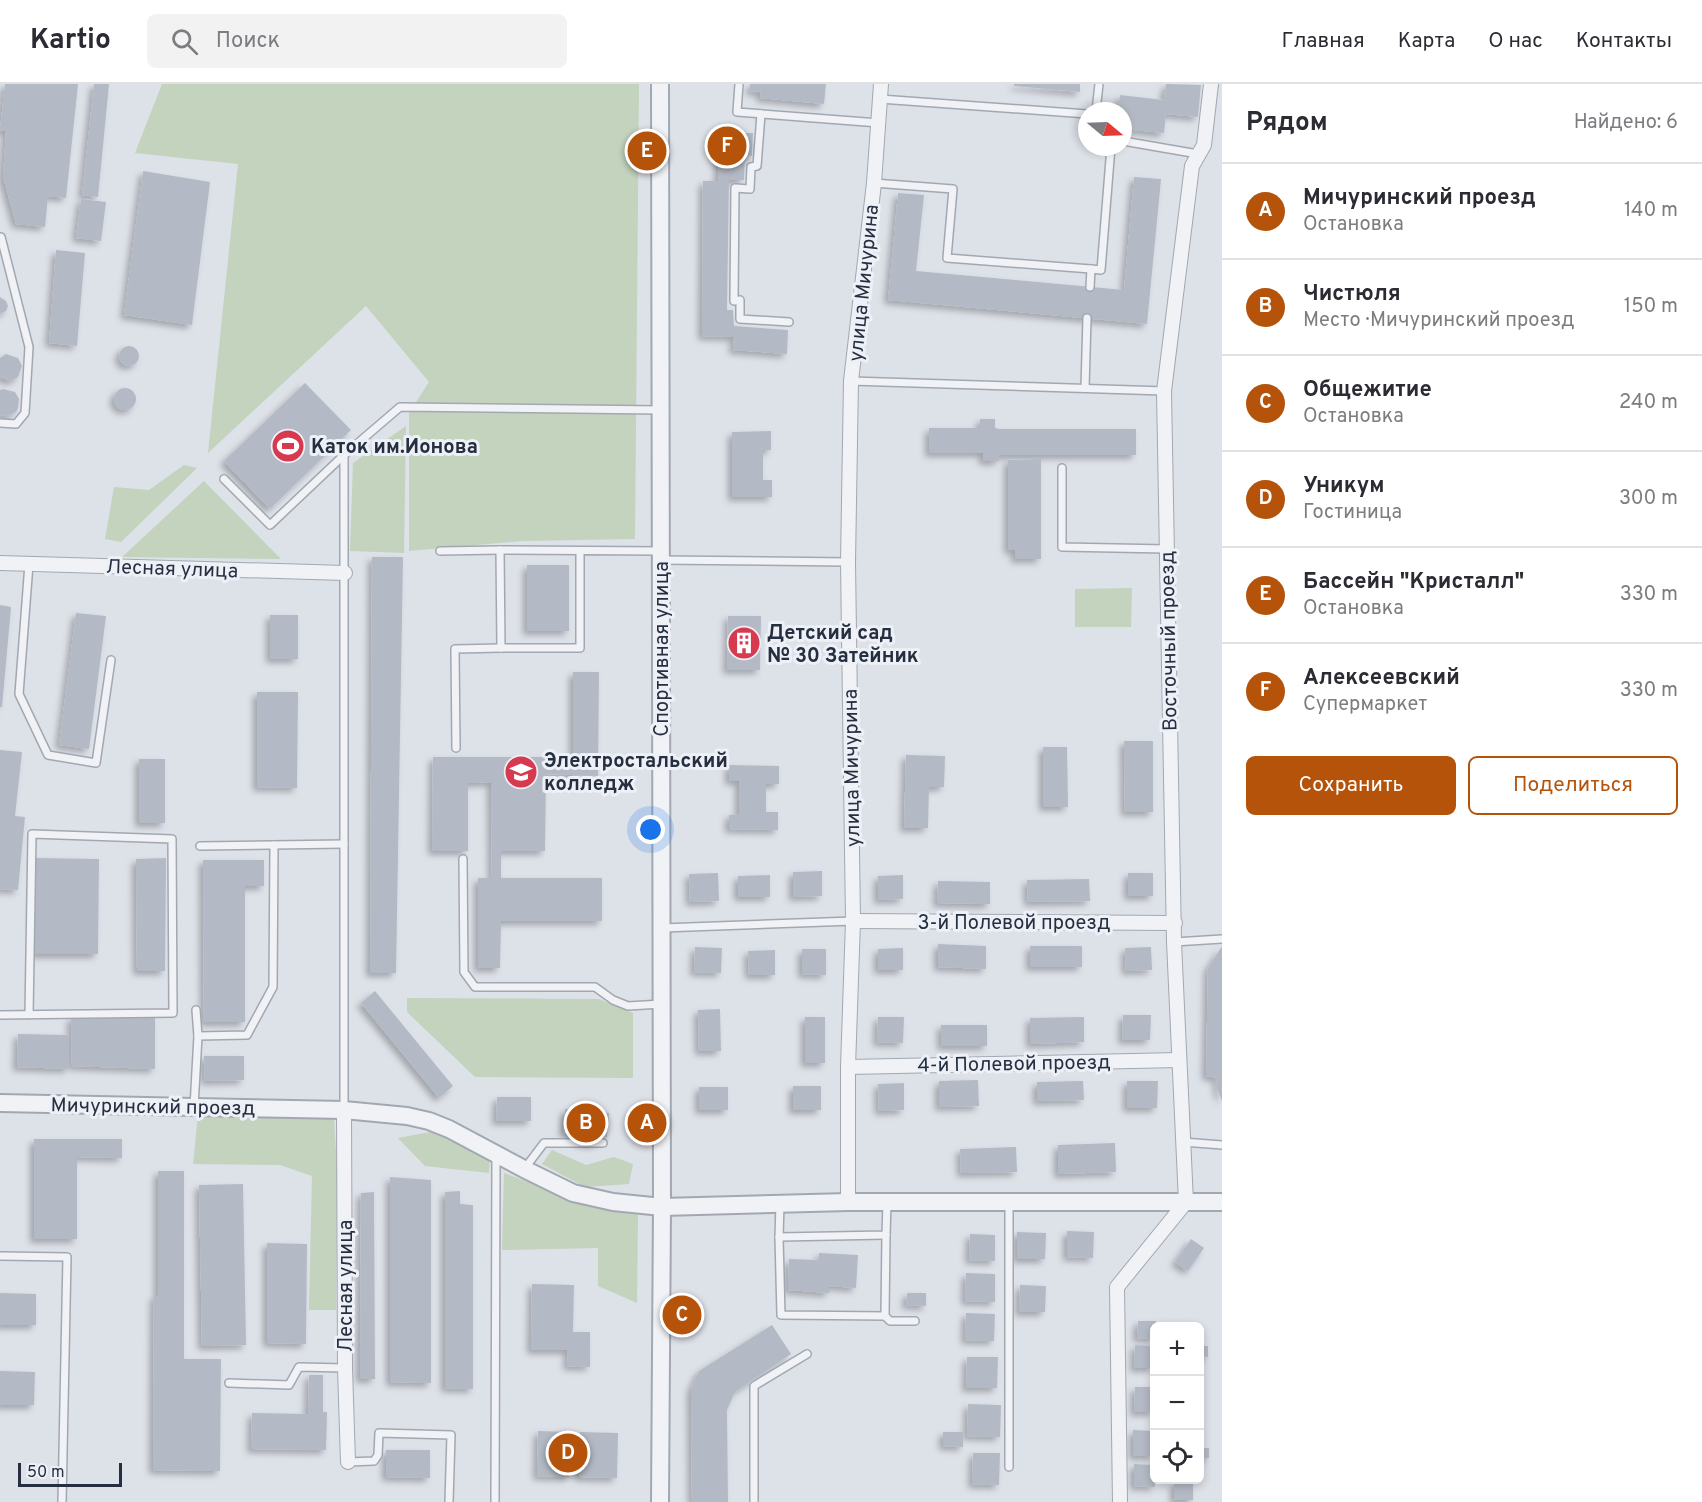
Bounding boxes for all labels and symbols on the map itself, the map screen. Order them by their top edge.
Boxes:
north arrow [1078,102,1132,156]
pin: F [708,124,746,168]
pin: E [628,128,666,174]
street label: улица Мичурина [844,203,886,363]
sports icon: Каток им.Ионова [270,428,306,464]
place label: Каток им.Ионова [311,435,478,461]
street label: Восточный проезд [1155,551,1185,731]
street label: Лесная улица [105,555,239,585]
street label: Спортивная улица [650,561,676,737]
place label: Детский сад № 30 Затейник [767,621,919,670]
building icon: Детский сад № 30 Затейник [726,625,762,661]
street label: улица Мичурина [839,689,867,847]
place label: Электростальский колледж [544,749,728,798]
school or university icon: Электростальский колледж [503,754,539,790]
your location [636,815,665,844]
street label: 3-й Полевой проезд [918,911,1110,937]
street label: 4-й Полевой проезд [917,1050,1111,1080]
street label: Мичуринский проезд [50,1093,255,1123]
pin: B [566,1100,606,1146]
pin: A [628,1100,666,1146]
street label: Лесная улица [334,1220,360,1352]
pin: C [662,1292,702,1338]
pin: D [548,1430,588,1476]
scale bar [18,1460,122,1488]

